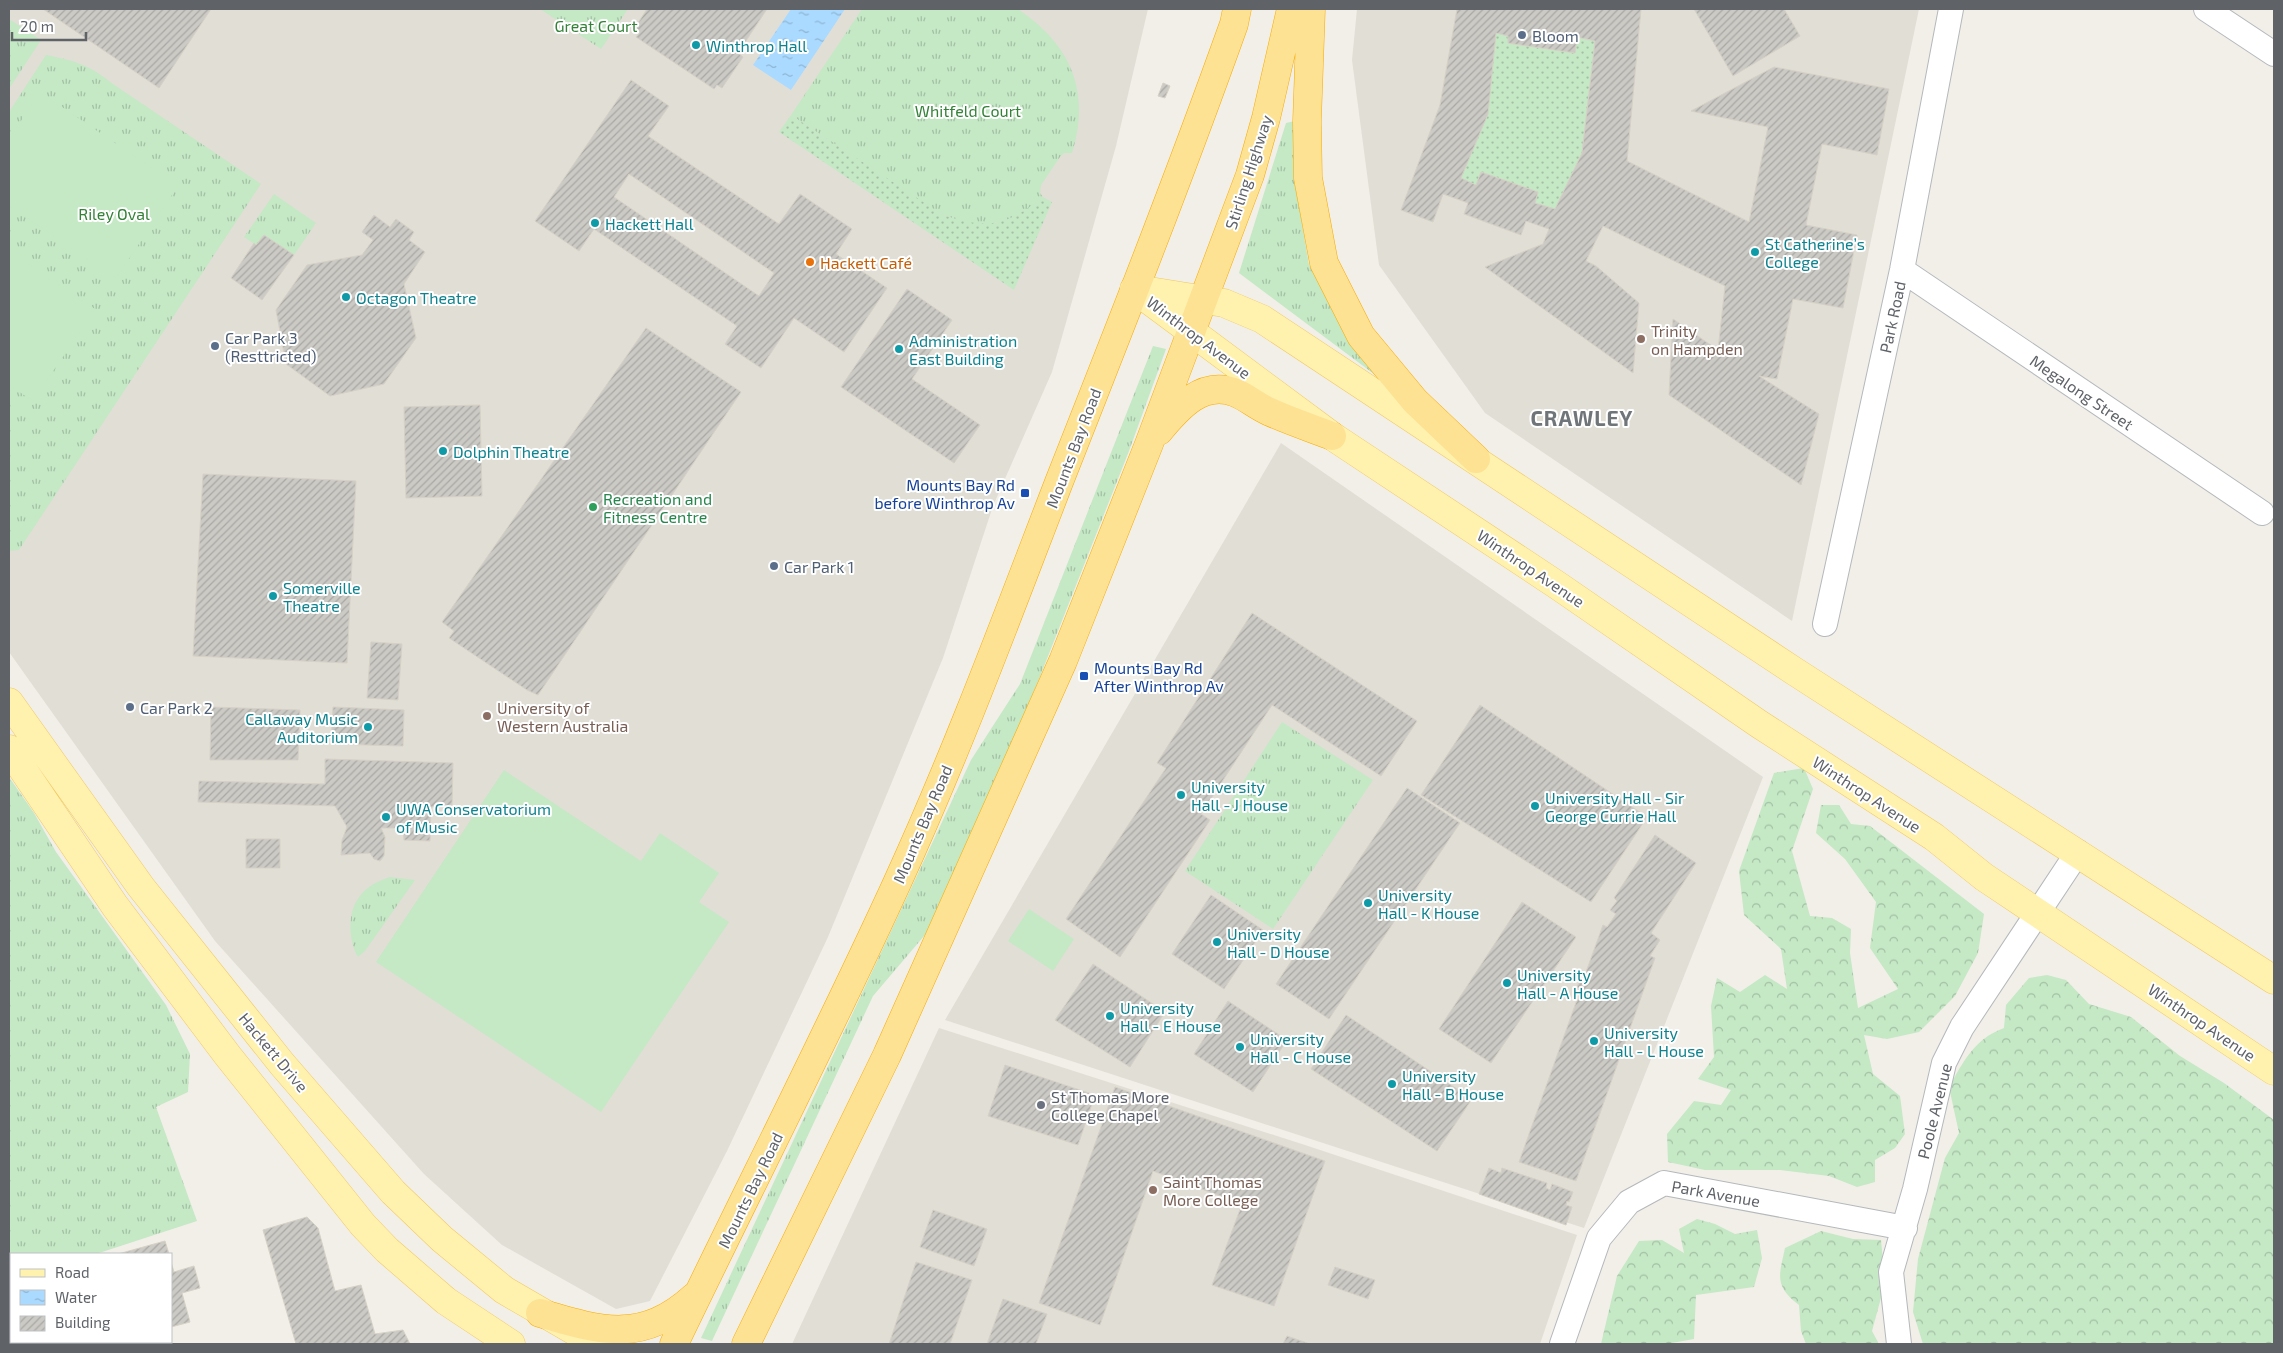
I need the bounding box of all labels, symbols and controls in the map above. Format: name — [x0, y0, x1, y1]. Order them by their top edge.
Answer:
scale bar — [12, 10, 86, 42]
park label: Great Court — [554, 16, 638, 35]
text: 20 m — [20, 17, 54, 35]
place label: Bloom — [1532, 26, 1579, 45]
marker: Bloom — [1516, 29, 1528, 41]
place label: Winthrop Hall — [706, 36, 807, 55]
marker: Winthrop Hall — [690, 39, 702, 51]
park label: Whitfeld Court — [915, 101, 1021, 120]
street label: Stirling Highway — [1221, 112, 1276, 232]
park label: Riley Oval — [78, 204, 150, 223]
place label: Hackett Hall — [605, 214, 694, 233]
marker: Hackett Hall — [589, 217, 601, 229]
place label: St Catherine’s College — [1765, 234, 1865, 271]
marker: St Catherine’s College — [1749, 246, 1761, 258]
place label: Hackett Café — [820, 253, 912, 272]
marker: Hackett Café — [804, 256, 816, 268]
street label: Park Road — [1875, 279, 1909, 355]
place label: Octagon Theatre — [356, 288, 477, 307]
marker: Octagon Theatre — [340, 291, 352, 303]
street label: Winthrop Avenue — [1143, 292, 1255, 382]
place label: Trinity on Hampden — [1651, 321, 1743, 358]
place label: Car Park 3 (Resttricted) — [225, 328, 317, 365]
place label: Administration East Building — [909, 331, 1017, 368]
marker: Trinity on Hampden — [1635, 333, 1647, 345]
marker: Car Park 3 (Resttricted) — [209, 340, 221, 352]
marker: Administration East Building — [893, 343, 905, 355]
street label: Megalong Street — [2027, 350, 2137, 434]
street label: Mounts Bay Road — [1041, 386, 1105, 510]
district label: CRAWLEY — [1531, 405, 1633, 430]
place label: Dolphin Theatre — [453, 442, 569, 461]
marker: Dolphin Theatre — [437, 445, 449, 457]
place label: Mounts Bay Rd before Winthrop Av — [874, 475, 1016, 512]
marker: Mounts Bay Rd before Winthrop Av — [1019, 487, 1031, 499]
place label: Recreation and Fitness Centre — [603, 489, 712, 526]
marker: Recreation and Fitness Centre — [587, 501, 599, 513]
street label: Winthrop Avenue — [1474, 525, 1588, 611]
place label: Car Park 1 — [784, 557, 854, 576]
marker: Car Park 1 — [768, 560, 780, 572]
place label: Somerville Theatre — [283, 578, 361, 615]
marker: Somerville Theatre — [267, 590, 279, 602]
place label: Mounts Bay Rd After Winthrop Av — [1094, 658, 1224, 695]
marker: Mounts Bay Rd After Winthrop Av — [1078, 670, 1090, 682]
place label: Car Park 2 — [140, 698, 213, 717]
place label: University of Western Australia — [497, 698, 628, 735]
marker: Car Park 2 — [124, 701, 136, 713]
place label: Callaway Music Auditorium — [245, 709, 358, 746]
marker: University of Western Australia — [481, 710, 493, 722]
marker: Callaway Music Auditorium — [362, 721, 374, 733]
street label: Winthrop Avenue — [1809, 752, 1925, 836]
street label: Mounts Bay Road — [889, 762, 955, 886]
place label: University Hall - J House — [1191, 777, 1288, 814]
place label: University Hall - Sir George Currie Hall — [1545, 788, 1685, 825]
marker: University Hall - J House — [1175, 789, 1187, 801]
place label: UWA Conservatorium of Music — [396, 799, 551, 836]
marker: University Hall - Sir George Currie Hall — [1529, 800, 1541, 812]
marker: UWA Conservatorium of Music — [380, 811, 392, 823]
place label: University Hall - K House — [1378, 885, 1479, 922]
marker: University Hall - K House — [1362, 897, 1374, 909]
place label: University Hall - D House — [1227, 924, 1330, 961]
marker: University Hall - D House — [1211, 936, 1223, 948]
place label: University Hall - A House — [1517, 965, 1618, 1002]
marker: University Hall - A House — [1501, 977, 1513, 989]
street label: Winthrop Avenue — [2145, 979, 2259, 1065]
place label: University Hall - E House — [1120, 998, 1221, 1035]
street label: Hackett Drive — [235, 1009, 313, 1095]
marker: University Hall - E House — [1104, 1010, 1116, 1022]
place label: University Hall - L House — [1604, 1023, 1704, 1060]
place label: University Hall - C House — [1250, 1029, 1351, 1066]
marker: University Hall - L House — [1588, 1035, 1600, 1047]
marker: University Hall - C House — [1234, 1041, 1246, 1053]
street label: Poole Avenue — [1913, 1061, 1955, 1161]
place label: University Hall - B House — [1402, 1066, 1504, 1103]
marker: University Hall - B House — [1386, 1078, 1398, 1090]
place label: St Thomas More College Chapel — [1051, 1087, 1169, 1124]
marker: St Thomas More College Chapel — [1035, 1099, 1047, 1111]
street label: Mounts Bay Road — [714, 1129, 786, 1251]
place label: Saint Thomas More College — [1163, 1172, 1262, 1209]
street label: Park Avenue — [1670, 1176, 1762, 1210]
marker: Saint Thomas More College — [1147, 1184, 1159, 1196]
legend — [10, 1253, 172, 1343]
text: Road — [55, 1263, 90, 1281]
text: Water — [55, 1288, 97, 1306]
text: Building — [55, 1313, 111, 1331]

